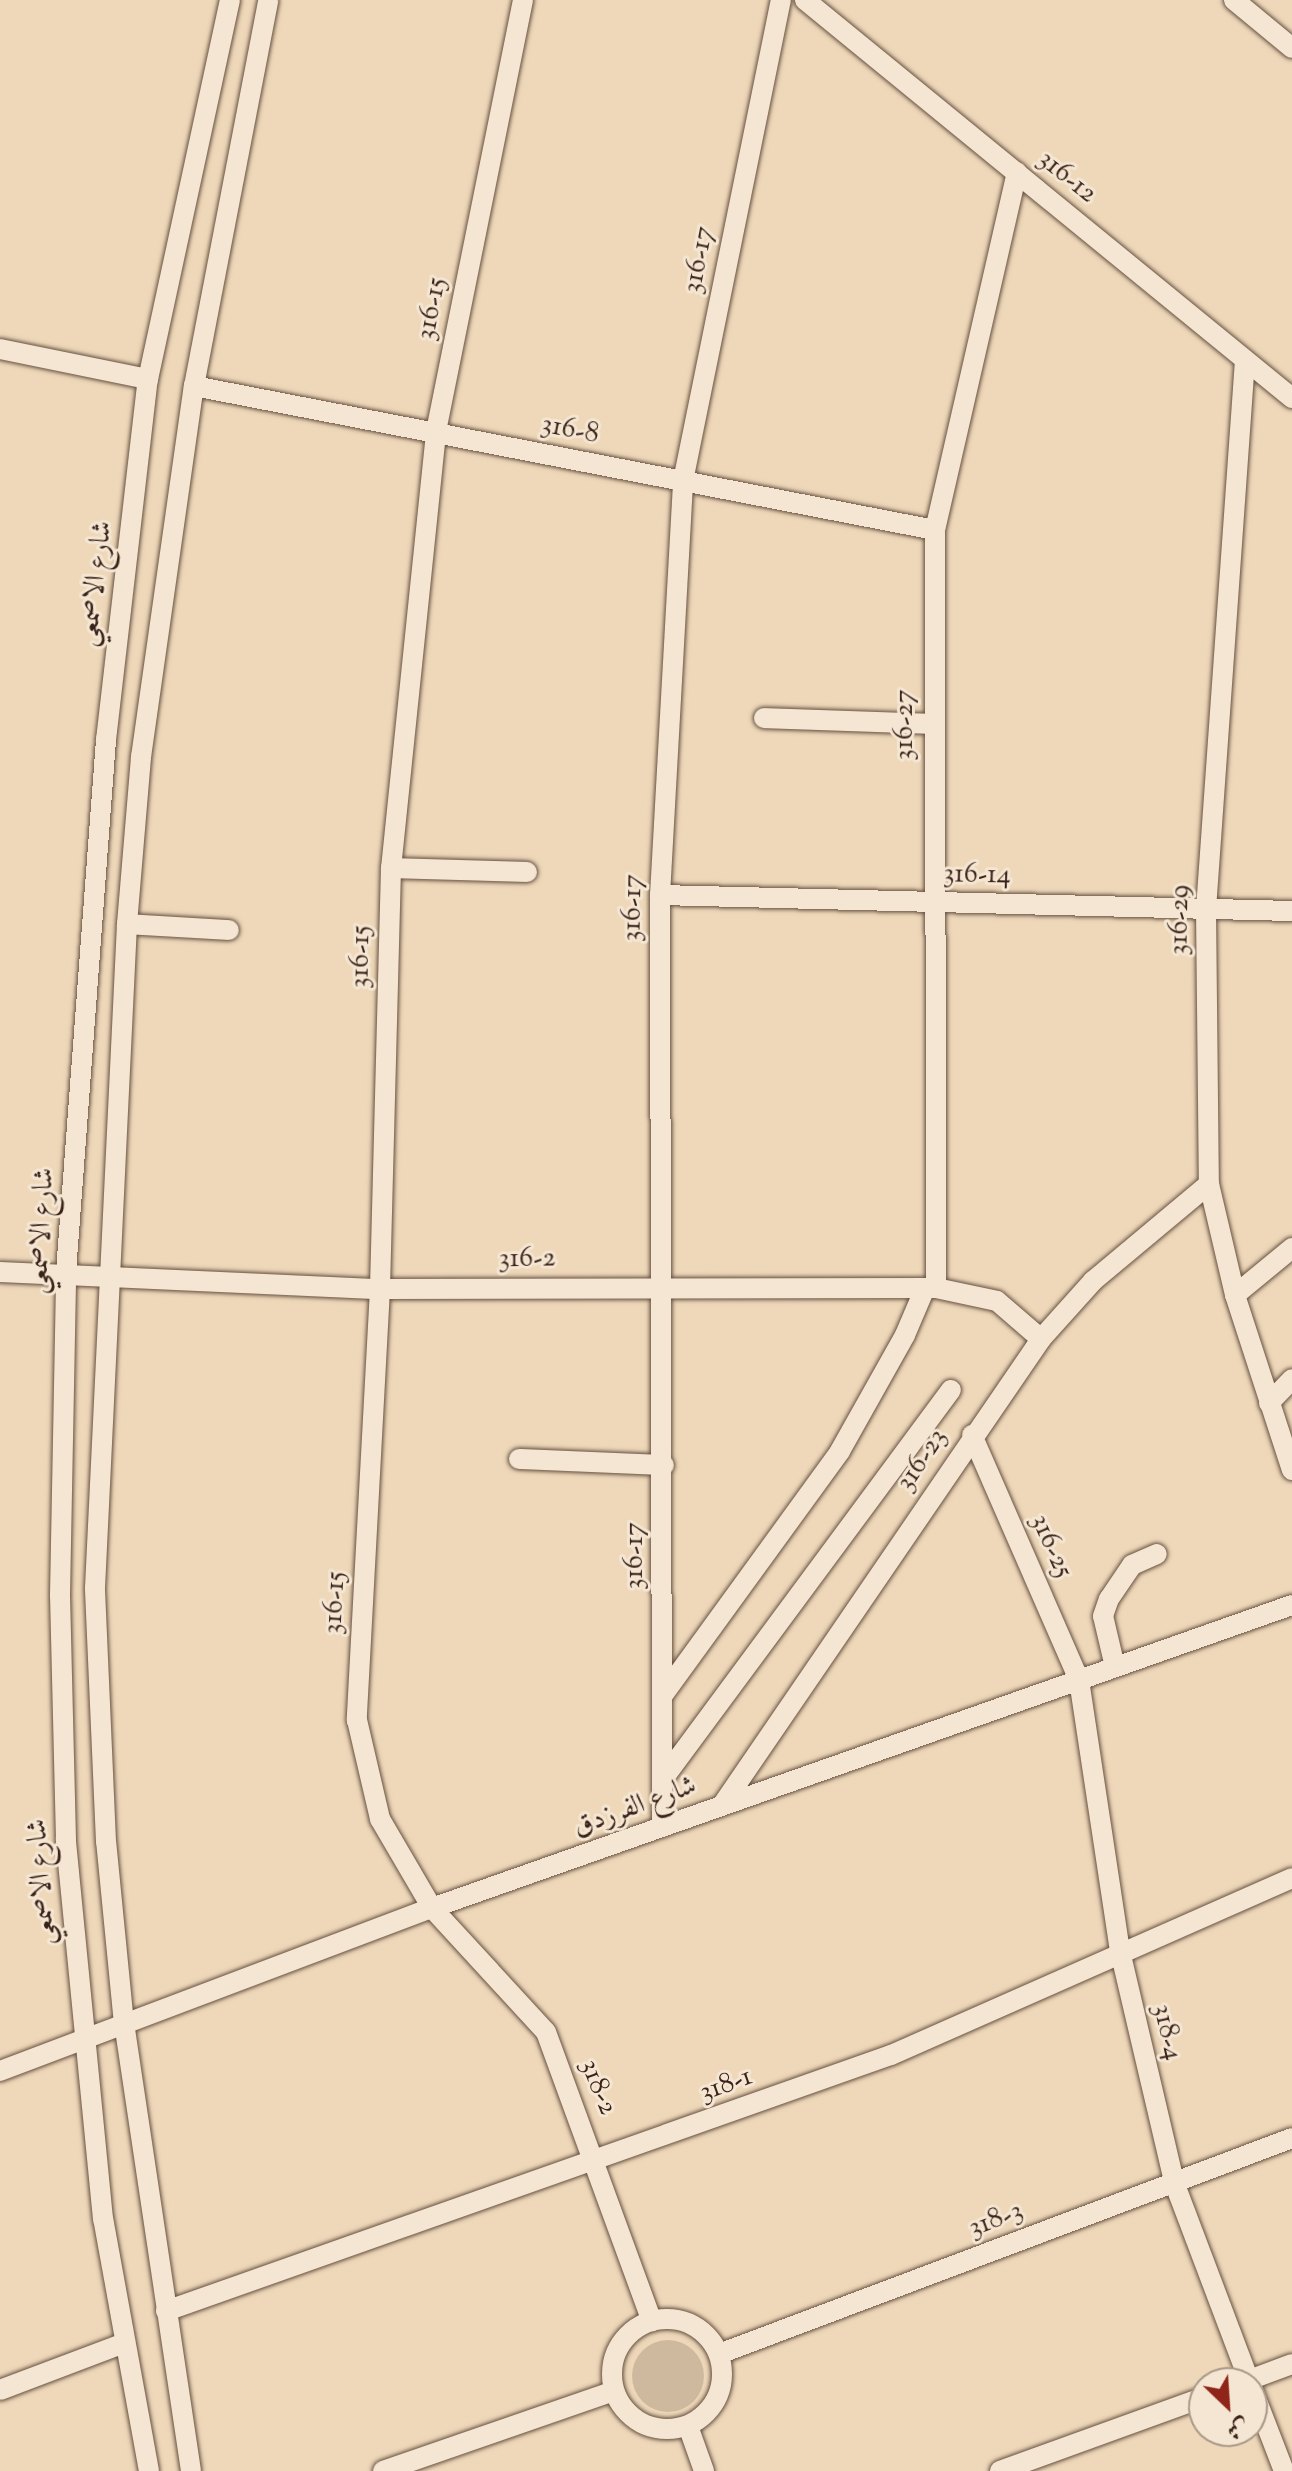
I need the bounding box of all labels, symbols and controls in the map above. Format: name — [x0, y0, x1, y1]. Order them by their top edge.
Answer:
street label: 316-12 — [1031, 143, 1103, 211]
street label: 316-17 — [676, 224, 722, 296]
street label: 316-15 — [409, 275, 455, 343]
street label: 316-8 — [538, 408, 602, 452]
street label: شارع الاصمعي — [72, 519, 120, 649]
street label: 316-27 — [888, 689, 922, 761]
street label: 316-14 — [943, 858, 1011, 892]
street label: 316-17 — [616, 874, 650, 942]
street label: 316-29 — [1163, 884, 1197, 956]
street label: 316-15 — [344, 925, 378, 989]
street label: شارع الاصمعي — [22, 1167, 62, 1295]
street label: 316-2 — [498, 1242, 556, 1276]
street label: 316-23 — [889, 1422, 955, 1498]
street label: 316-25 — [1022, 1509, 1080, 1583]
street label: 316-17 — [618, 1522, 652, 1590]
street label: 316-15 — [317, 1571, 353, 1635]
street label: شارع الفرزدق — [569, 1769, 701, 1845]
street label: شارع الاصمعي — [21, 1818, 63, 1946]
street label: 318-4 — [1144, 2000, 1190, 2064]
street label: 318-2 — [572, 2054, 624, 2120]
street label: 318-1 — [695, 2060, 757, 2110]
street label: 318-3 — [964, 2194, 1028, 2246]
north arrow — [1188, 2367, 1268, 2447]
text: ش — [1221, 2408, 1254, 2446]

